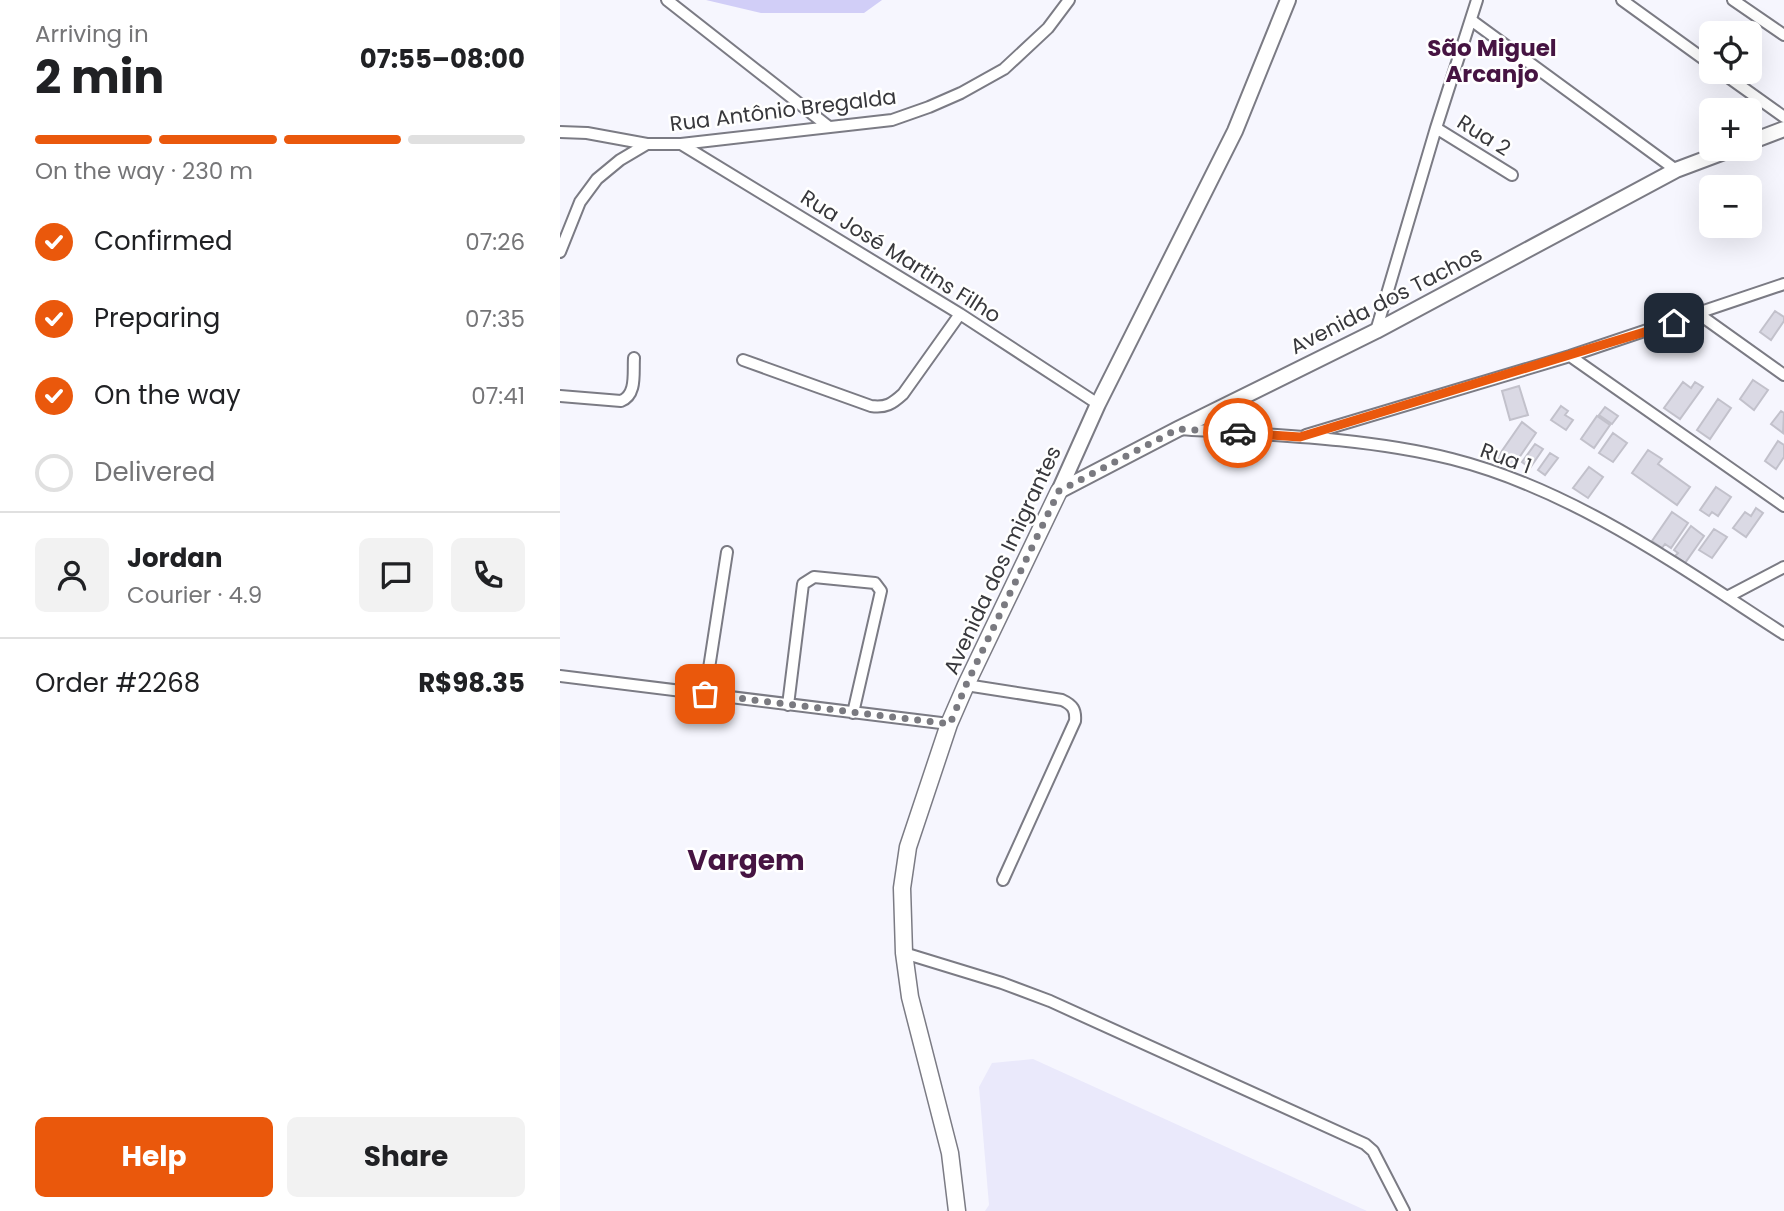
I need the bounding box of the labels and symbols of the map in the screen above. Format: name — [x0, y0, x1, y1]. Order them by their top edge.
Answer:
district label: São Miguel Arcanjo — [1427, 32, 1557, 90]
street label: Rua Antônio Bregalda — [668, 82, 898, 138]
street label: Rua 2 — [1452, 107, 1516, 163]
street label: Rua José Martins Filho — [795, 183, 1007, 329]
street label: Avenida dos Tachos — [1285, 239, 1487, 361]
pin — [1644, 293, 1704, 353]
courier — [1203, 398, 1273, 468]
street label: Rua 1 — [1476, 435, 1536, 481]
street label: Avenida dos Imigrantes — [936, 441, 1068, 679]
pin — [675, 664, 735, 724]
district label: Vargem — [687, 841, 805, 880]

